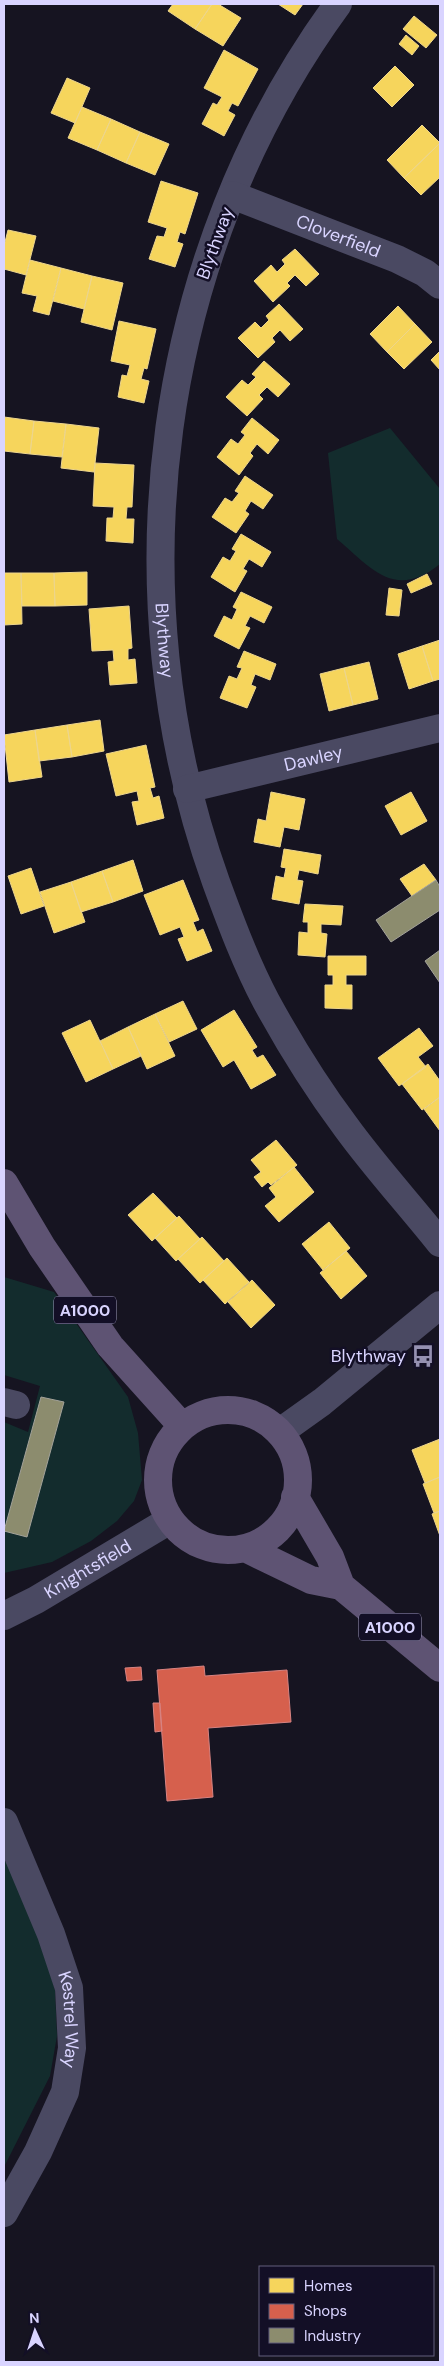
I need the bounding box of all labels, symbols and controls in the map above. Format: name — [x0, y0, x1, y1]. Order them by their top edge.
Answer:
street label: Blythway — [191, 204, 239, 282]
street label: Cloverfield — [293, 209, 384, 263]
street label: Blythway — [149, 602, 180, 679]
street label: Dawley — [282, 740, 345, 777]
road number: A1000 — [54, 1296, 116, 1324]
bus stop icon: Blythway — [410, 1343, 436, 1369]
place label: Blythway — [331, 1344, 406, 1368]
street label: Knightsfield — [40, 1534, 136, 1604]
road number: A1000 — [359, 1614, 421, 1640]
street label: Kestrel Way — [52, 1968, 84, 2070]
legend — [259, 2266, 434, 2356]
text: Homes — [304, 2276, 353, 2296]
text: Shops — [304, 2301, 347, 2321]
north arrow — [10, 2306, 60, 2356]
text: N — [29, 2309, 40, 2327]
text: Industry — [304, 2326, 362, 2346]

